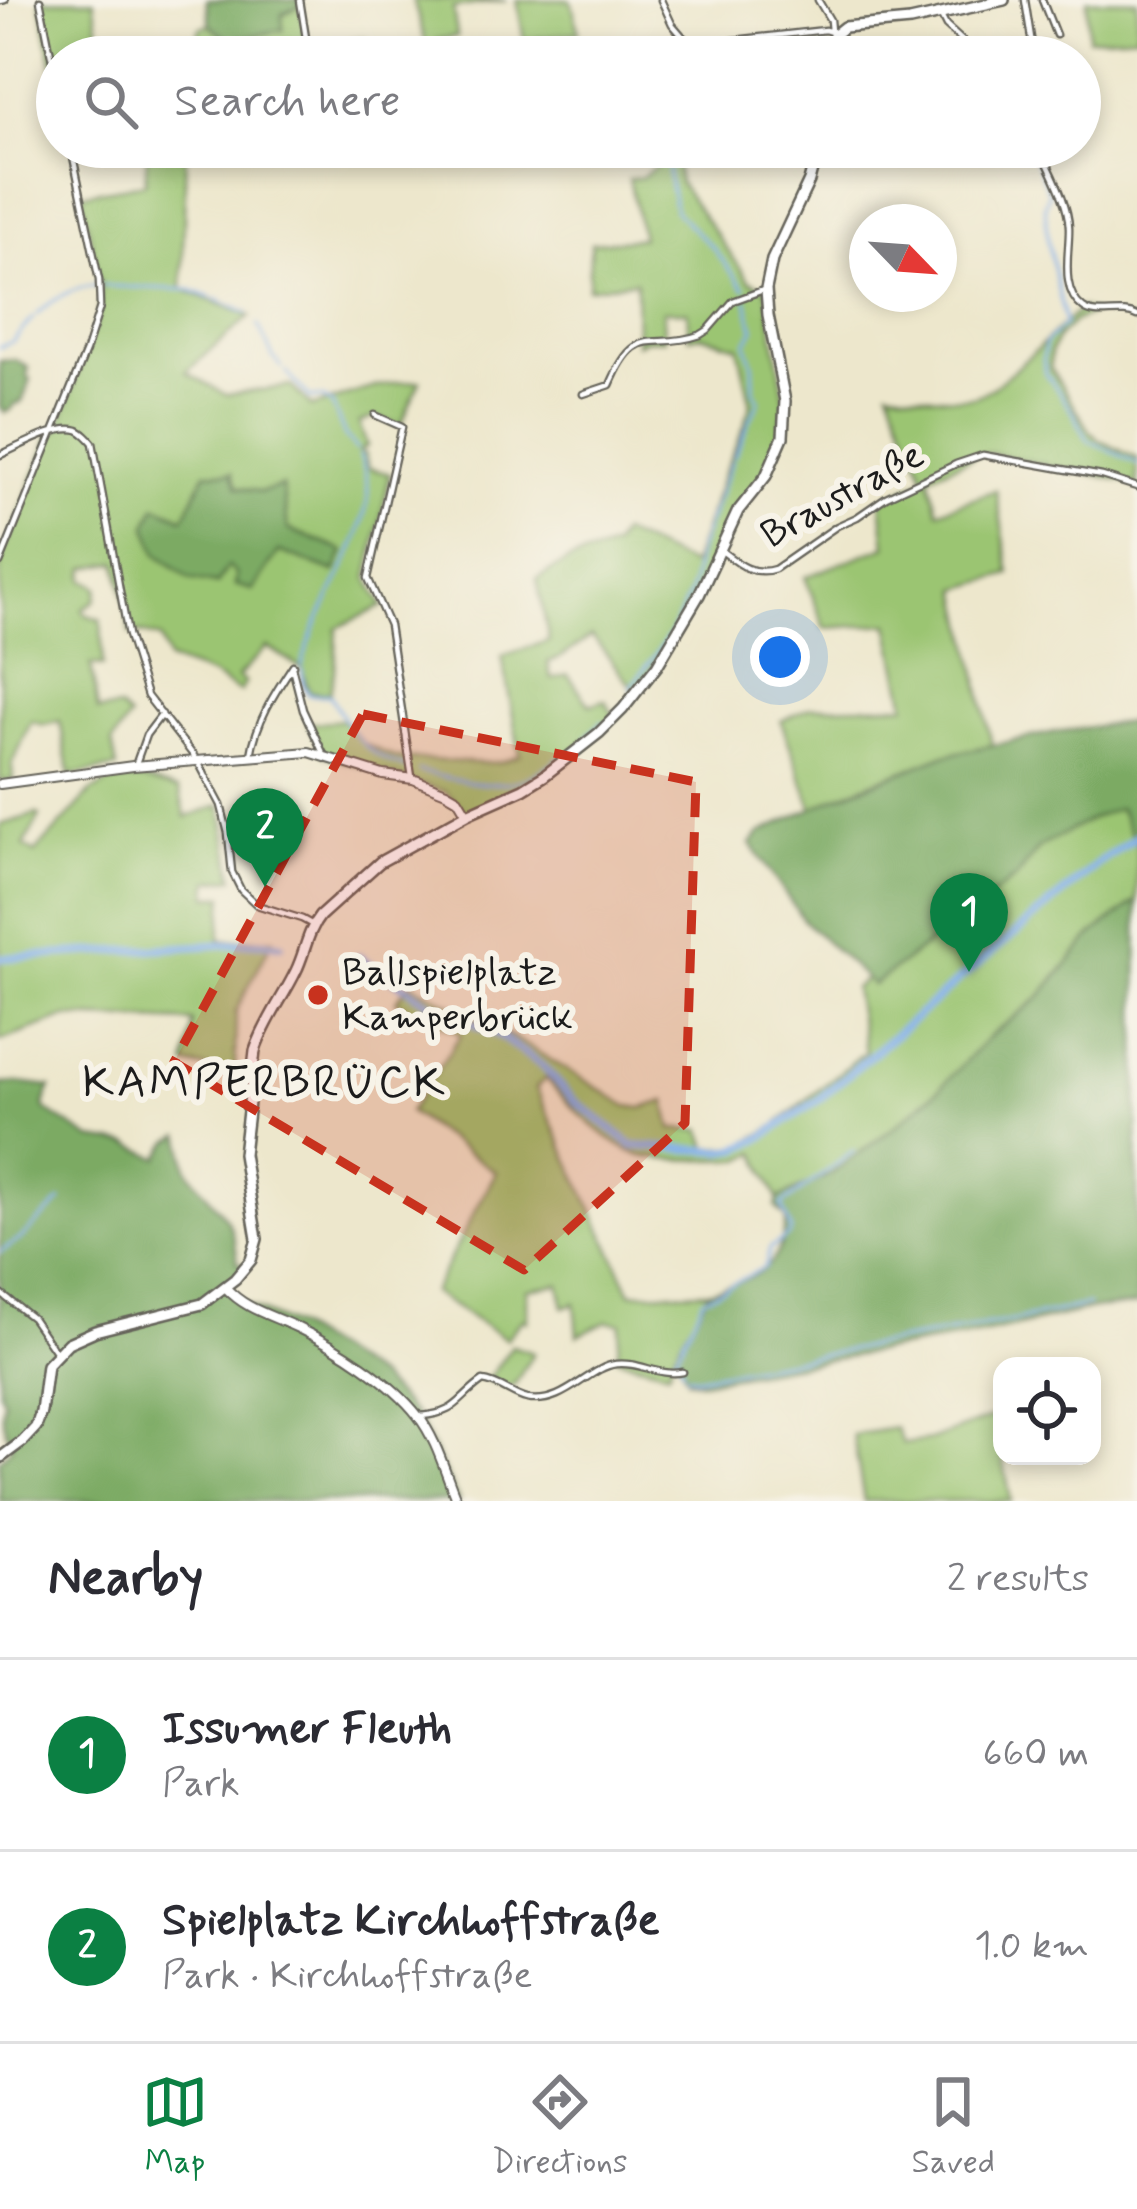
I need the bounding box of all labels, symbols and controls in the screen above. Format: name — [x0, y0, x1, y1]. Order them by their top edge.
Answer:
search box — [36, 36, 1101, 168]
icon: search — [78, 69, 144, 135]
text: Search here — [174, 73, 401, 132]
north arrow — [849, 204, 957, 312]
street label: Braustraße — [753, 430, 933, 562]
your location — [750, 627, 810, 687]
pin: 2 — [226, 788, 304, 887]
pin: 1 — [930, 873, 1008, 972]
place label: Ballspielplatz Kamperbrück — [342, 948, 573, 1044]
marker: Ballspielplatz Kamperbrück — [305, 982, 331, 1008]
district label: KAMPERBRÜCK — [82, 1054, 448, 1113]
map controls — [993, 1357, 1101, 1465]
button: locate — [993, 1357, 1101, 1465]
text: Nearby — [48, 1546, 203, 1612]
text: 2 results — [947, 1554, 1089, 1605]
text: Issumer Fleuth — [162, 1700, 452, 1759]
text: 1 — [78, 1729, 96, 1780]
text: 660 m — [982, 1729, 1089, 1780]
text: Park — [162, 1759, 240, 1810]
text: Spielplatz Kirchhoffstraße — [162, 1892, 660, 1951]
text: 2 — [77, 1921, 97, 1972]
text: 1.0 km — [974, 1921, 1089, 1972]
text: Park · Kirchhoffstraße — [162, 1951, 532, 2002]
tab: Map — [142, 2069, 208, 2185]
tab: Directions — [492, 2069, 628, 2185]
tab: Saved — [912, 2069, 995, 2185]

